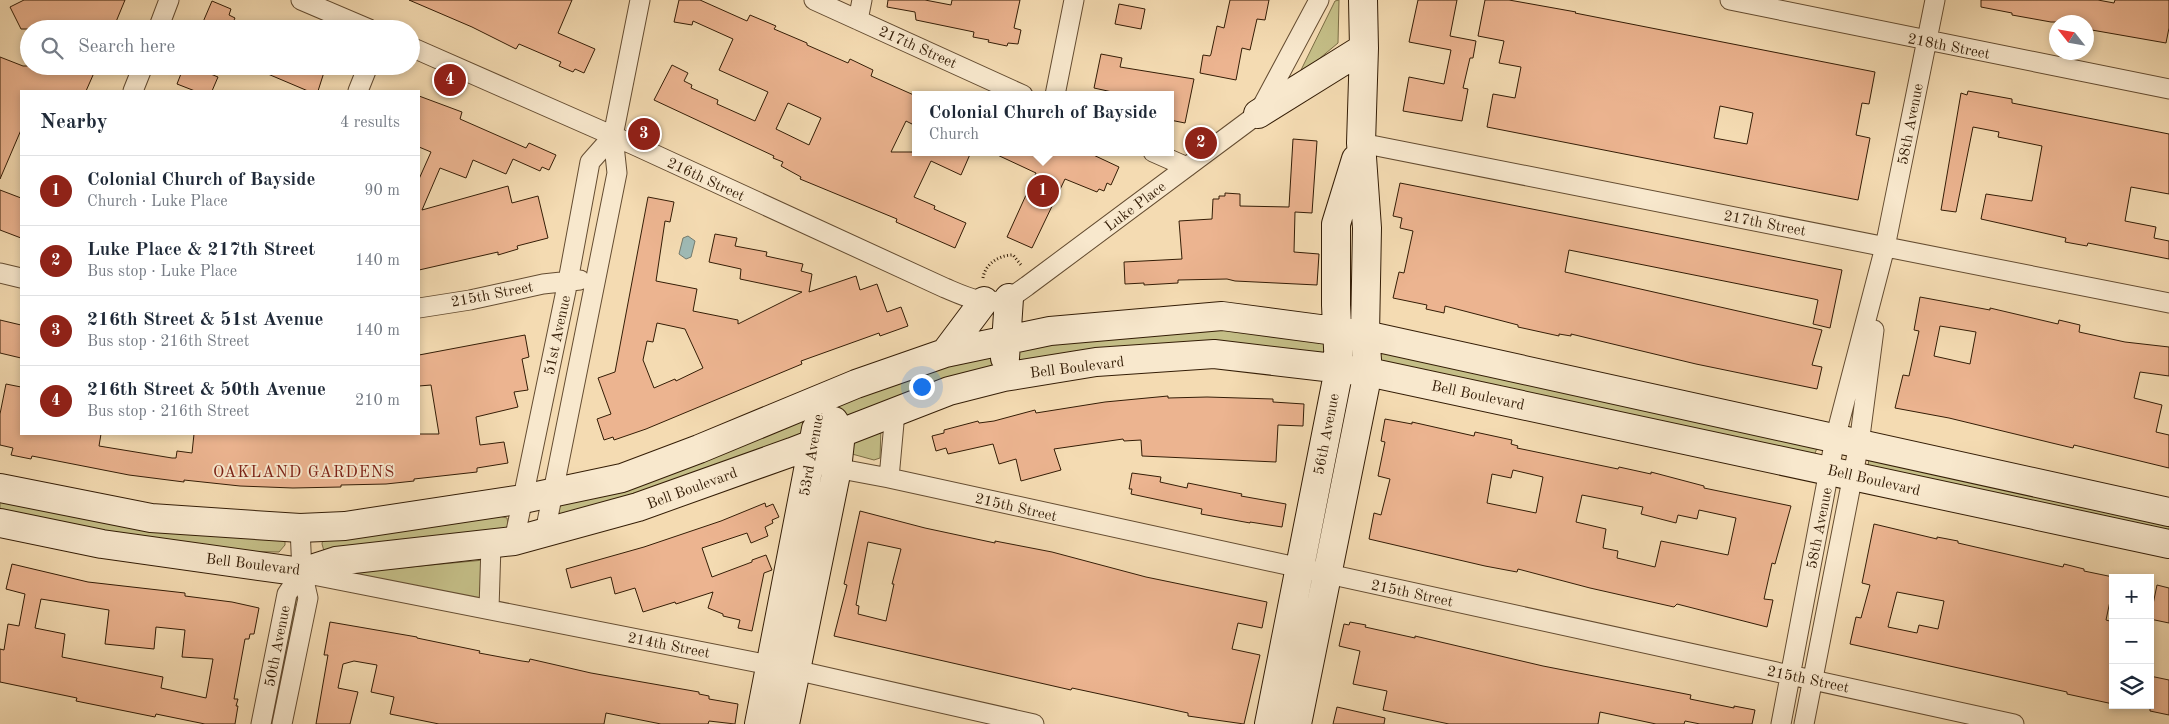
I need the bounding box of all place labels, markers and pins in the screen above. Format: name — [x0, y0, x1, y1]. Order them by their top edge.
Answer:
pin: 4 — [434, 61, 466, 99]
pin: 3 — [628, 115, 660, 153]
pin: 2 — [1185, 124, 1217, 162]
pin: 1 — [1027, 172, 1059, 210]

